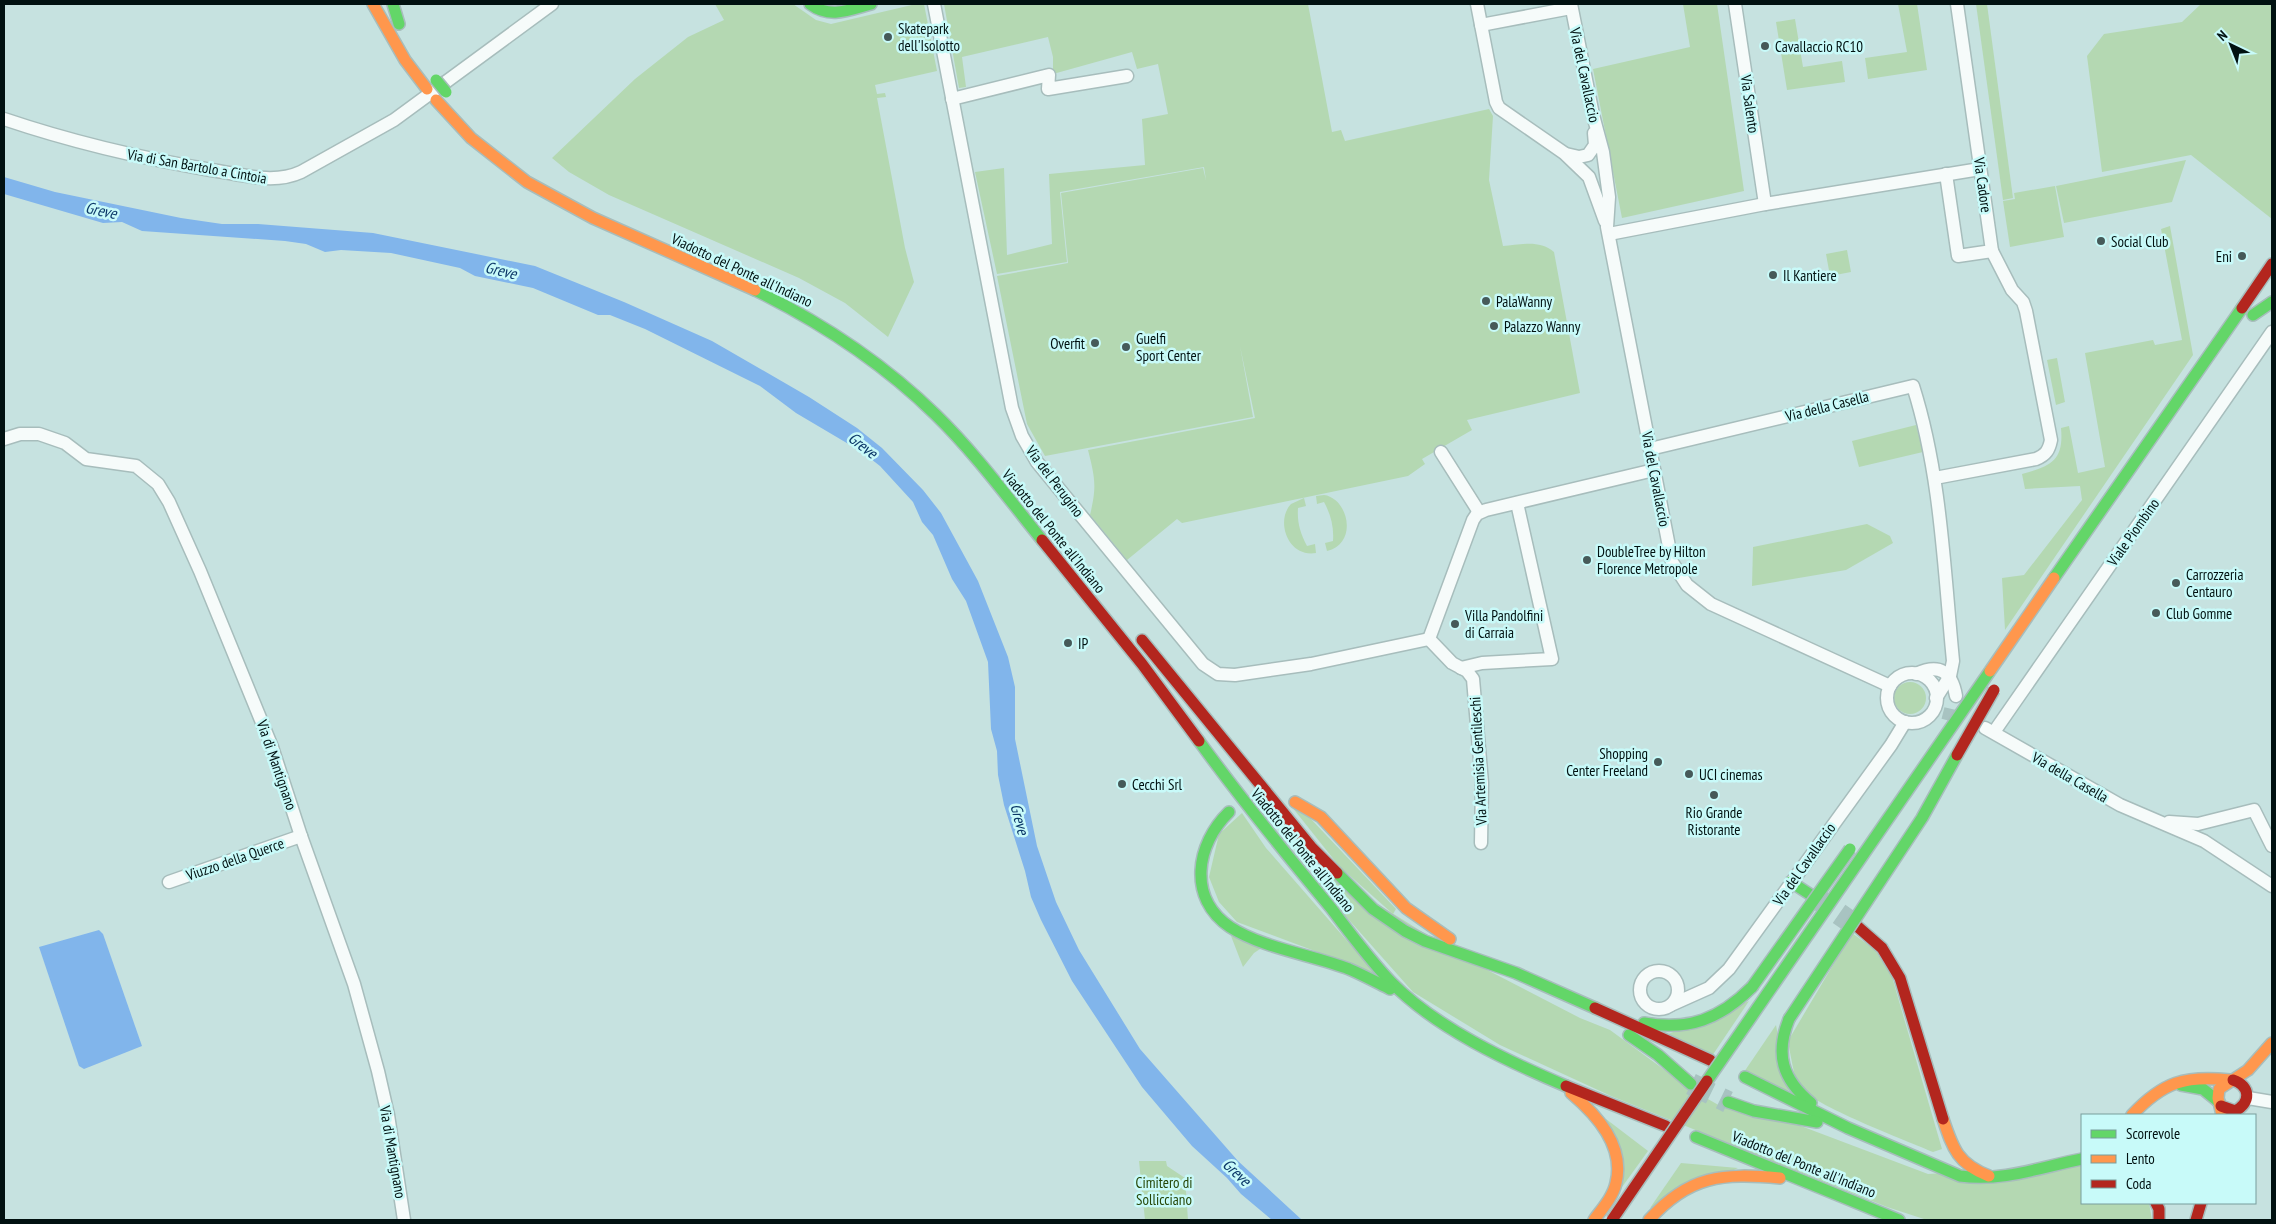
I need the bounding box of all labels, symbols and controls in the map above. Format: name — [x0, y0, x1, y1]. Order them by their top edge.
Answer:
place label: Skatepark dell'Isolotto — [898, 19, 960, 55]
north arrow — [2206, 20, 2256, 70]
street label: Via del Cavallaccio — [1565, 25, 1604, 124]
text: N — [2213, 26, 2231, 45]
marker: Skatepark dell'Isolotto — [882, 31, 894, 43]
place label: Cavallaccio RC10 — [1775, 37, 1863, 56]
marker: Cavallaccio RC10 — [1759, 40, 1771, 52]
street label: Via Salento — [1736, 73, 1763, 134]
street label: Via di San Bartolo a Cintoia — [125, 144, 268, 188]
street label: Via Cadore — [1970, 155, 1996, 214]
water label: Greve — [84, 197, 120, 223]
street label: Viadotto del Ponte all'Indiano — [667, 228, 816, 311]
place label: Social Club — [2111, 232, 2169, 251]
marker: Social Club — [2095, 235, 2107, 247]
place label: Eni — [2216, 247, 2232, 266]
marker: Eni — [2236, 250, 2248, 262]
water label: Greve — [483, 257, 520, 284]
place label: Il Kantiere — [1783, 266, 1837, 285]
marker: Il Kantiere — [1767, 269, 1779, 281]
place label: PalaWanny — [1496, 292, 1553, 311]
marker: PalaWanny — [1480, 295, 1492, 307]
place label: Palazzo Wanny — [1504, 317, 1581, 336]
marker: Palazzo Wanny — [1488, 320, 1500, 332]
place label: Guelfi Sport Center — [1136, 329, 1202, 365]
place label: Overfit — [1050, 334, 1085, 353]
marker: Overfit — [1089, 337, 1101, 349]
marker: Guelfi Sport Center — [1120, 341, 1132, 353]
street label: Via della Casella — [1782, 386, 1871, 426]
water label: Greve — [844, 427, 883, 463]
street label: Via del Cavallaccio — [1637, 429, 1675, 528]
street label: Via del Perugino — [1021, 441, 1088, 521]
street label: Viadotto del Ponte all'Indiano — [998, 465, 1110, 597]
street label: Viale Piombino — [2102, 495, 2163, 570]
place label: DoubleTree by Hilton Florence Metropole — [1597, 542, 1706, 578]
marker: DoubleTree by Hilton Florence Metropole — [1581, 554, 1593, 566]
place label: Carrozzeria Centauro — [2186, 565, 2243, 601]
marker: Carrozzeria Centauro — [2170, 577, 2182, 589]
place label: Club Gomme — [2166, 604, 2232, 623]
place label: Villa Pandolfini di Carraia — [1464, 606, 1543, 642]
marker: Club Gomme — [2150, 607, 2162, 619]
marker: Villa Pandolfini di Carraia — [1449, 618, 1461, 630]
place label: IP — [1078, 634, 1088, 653]
marker: IP — [1062, 637, 1074, 649]
street label: Via Artemisia Gentileschi — [1465, 696, 1491, 827]
street label: Via di Mantignano — [252, 717, 301, 813]
place label: Shopping Center Freeland — [1566, 744, 1648, 780]
street label: Via della Casella — [2028, 747, 2112, 807]
marker: Shopping Center Freeland — [1652, 756, 1664, 768]
place label: UCI cinemas — [1699, 765, 1763, 784]
marker: UCI cinemas — [1683, 768, 1695, 780]
place label: Cecchi Srl — [1132, 775, 1183, 794]
marker: Cecchi Srl — [1116, 778, 1128, 790]
street label: Viadotto del Ponte all'Indiano — [1247, 784, 1359, 916]
marker: Rio Grande Ristorante — [1708, 789, 1720, 801]
water label: Greve — [1006, 801, 1034, 838]
place label: Rio Grande Ristorante — [1686, 803, 1742, 839]
street label: Via del Cavallaccio — [1768, 819, 1839, 910]
street label: Viuzzo della Querce — [183, 833, 286, 885]
street label: Via di Mantignano — [375, 1103, 411, 1200]
legend — [2081, 1114, 2256, 1204]
text: Scorrevole — [2126, 1124, 2180, 1143]
street label: Viadotto del Ponte all'Indiano — [1728, 1126, 1879, 1202]
text: Lento — [2126, 1149, 2155, 1168]
water label: Greve — [1219, 1154, 1256, 1191]
park label: Cimitero di Sollicciano — [1136, 1173, 1192, 1209]
text: Coda — [2126, 1174, 2151, 1193]

